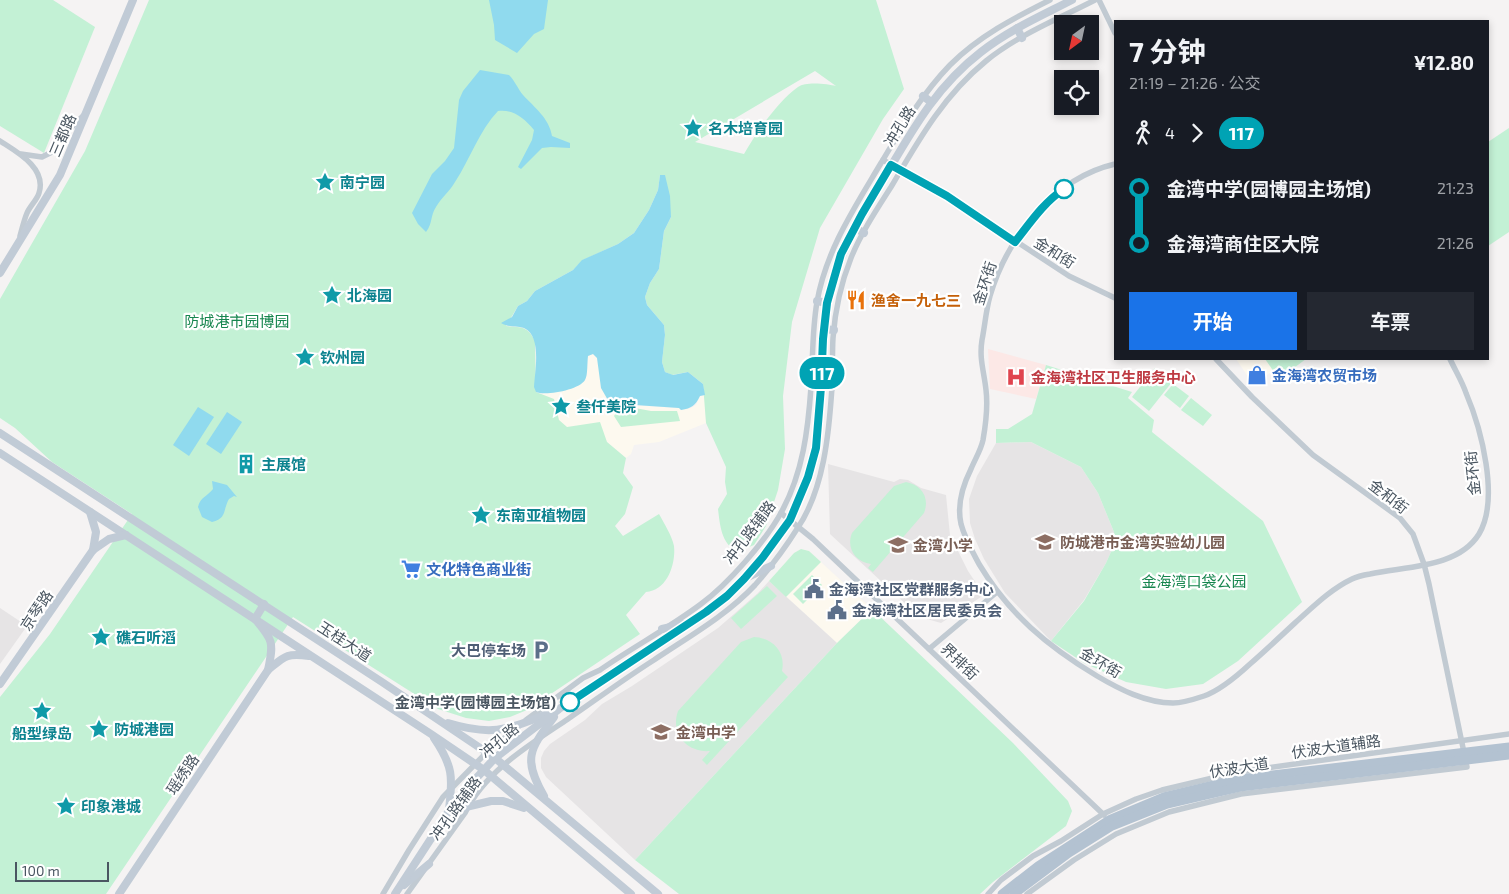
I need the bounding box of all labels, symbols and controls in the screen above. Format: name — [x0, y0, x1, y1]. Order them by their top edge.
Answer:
north arrow — [1054, 15, 1099, 60]
map controls — [1054, 15, 1099, 115]
text: 7 分钟 — [1129, 34, 1206, 68]
text: ¥12.80 — [1414, 51, 1474, 74]
button: locate — [1054, 70, 1099, 115]
text: 21:19 – 21:26 · 公交 — [1129, 73, 1260, 92]
street label: 冲孔路 — [879, 102, 919, 150]
street label: 三都路 — [45, 111, 79, 159]
place icon: 名木培育园 — [682, 117, 704, 139]
place label: 名木培育园 — [708, 119, 783, 137]
icon: walk — [1129, 119, 1157, 147]
icon: forward — [1183, 119, 1211, 147]
text: 117 — [1229, 122, 1254, 144]
text: 4 — [1165, 123, 1175, 142]
place icon: 南宁园 — [314, 171, 336, 193]
place label: 南宁园 — [340, 173, 385, 191]
text: 金湾中学(园博园主场馆) — [1167, 177, 1371, 200]
text: 21:23 — [1437, 178, 1474, 197]
unlabelled marker — [1054, 179, 1074, 199]
street label: 金和街 — [1031, 232, 1079, 272]
text: 金海湾商住区大院 — [1167, 232, 1319, 255]
text: 21:26 — [1437, 233, 1474, 252]
street label: 金环街 — [968, 259, 1000, 307]
place icon: 北海园 — [321, 284, 343, 306]
place label: 北海园 — [347, 286, 392, 304]
restaurant icon: 渔舍一九七三 — [845, 289, 867, 311]
place label: 渔舍一九七三 — [871, 291, 961, 309]
button: 开始 — [1129, 292, 1297, 350]
button: 车票 — [1307, 292, 1474, 350]
park label: 防城港市园博园 — [184, 312, 290, 330]
place icon: 钦州园 — [294, 346, 316, 368]
place label: 钦州园 — [320, 348, 365, 366]
line badge: 117 — [793, 357, 851, 389]
text: 117 — [809, 362, 835, 384]
shop icon: 金海湾农贸市场 — [1246, 364, 1268, 386]
hospital icon: 金海湾社区卫生服务中心 — [1005, 366, 1027, 388]
place label: 金海湾农贸市场 — [1272, 366, 1377, 384]
place label: 金海湾社区卫生服务中心 — [1031, 368, 1196, 386]
place icon: 叁仟美院 — [550, 395, 572, 417]
place label: 叁仟美院 — [576, 397, 636, 415]
street label: 金环街 — [1461, 450, 1483, 496]
building icon: 主展馆 — [235, 453, 257, 475]
place label: 主展馆 — [261, 455, 306, 473]
street label: 金和街 — [1366, 475, 1412, 517]
street label: 冲孔路辅路 — [719, 497, 779, 567]
place icon: 东南亚植物园 — [470, 504, 492, 526]
place label: 东南亚植物园 — [496, 506, 586, 524]
school or university icon: 防城港市金湾实验幼儿园 — [1034, 531, 1056, 553]
place label: 防城港市金湾实验幼儿园 — [1060, 533, 1225, 551]
school or university icon: 金湾小学 — [887, 534, 909, 556]
place label: 金湾小学 — [913, 536, 973, 554]
supermarket icon: 文化特色商业街 — [400, 558, 422, 580]
place label: 文化特色商业街 — [426, 560, 531, 578]
park label: 金海湾口袋公园 — [1141, 572, 1247, 590]
public building icon: 金海湾社区党群服务中心 — [803, 578, 825, 600]
place label: 金海湾社区党群服务中心 — [829, 580, 994, 598]
street label: 京琴路 — [16, 586, 56, 634]
public building icon: 金海湾社区居民委员会 — [826, 599, 848, 621]
place label: 金海湾社区居民委员会 — [852, 601, 1002, 619]
street label: 玉桂大道 — [315, 617, 375, 665]
place icon: 礁石听滔 — [90, 626, 112, 648]
place label: 礁石听滔 — [116, 628, 176, 646]
parking icon: 大巴停车场 — [530, 639, 552, 661]
street label: 界排街 — [938, 639, 982, 683]
place label: 大巴停车场 — [451, 641, 526, 659]
street label: 金环街 — [1077, 643, 1125, 681]
marker: 金湾中学(园博园主场馆) — [560, 692, 580, 712]
place label: 金湾中学(园博园主场馆) — [395, 693, 556, 711]
place icon: 船型绿岛 — [31, 700, 53, 722]
place icon: 防城港园 — [88, 718, 110, 740]
street label: 冲孔路 — [476, 719, 522, 761]
place label: 防城港园 — [114, 720, 174, 738]
school or university icon: 金湾中学 — [650, 721, 672, 743]
place label: 金湾中学 — [676, 723, 736, 741]
place label: 船型绿岛 — [12, 724, 72, 742]
street label: 伏波大道辅路 — [1290, 731, 1382, 761]
street label: 瑶绣路 — [162, 750, 202, 798]
street label: 伏波大道 — [1208, 753, 1270, 781]
street label: 冲孔路辅路 — [426, 772, 484, 844]
place icon: 印象港城 — [55, 795, 77, 817]
place label: 印象港城 — [81, 797, 141, 815]
scale bar — [15, 859, 109, 882]
text: 100 m — [22, 862, 60, 879]

